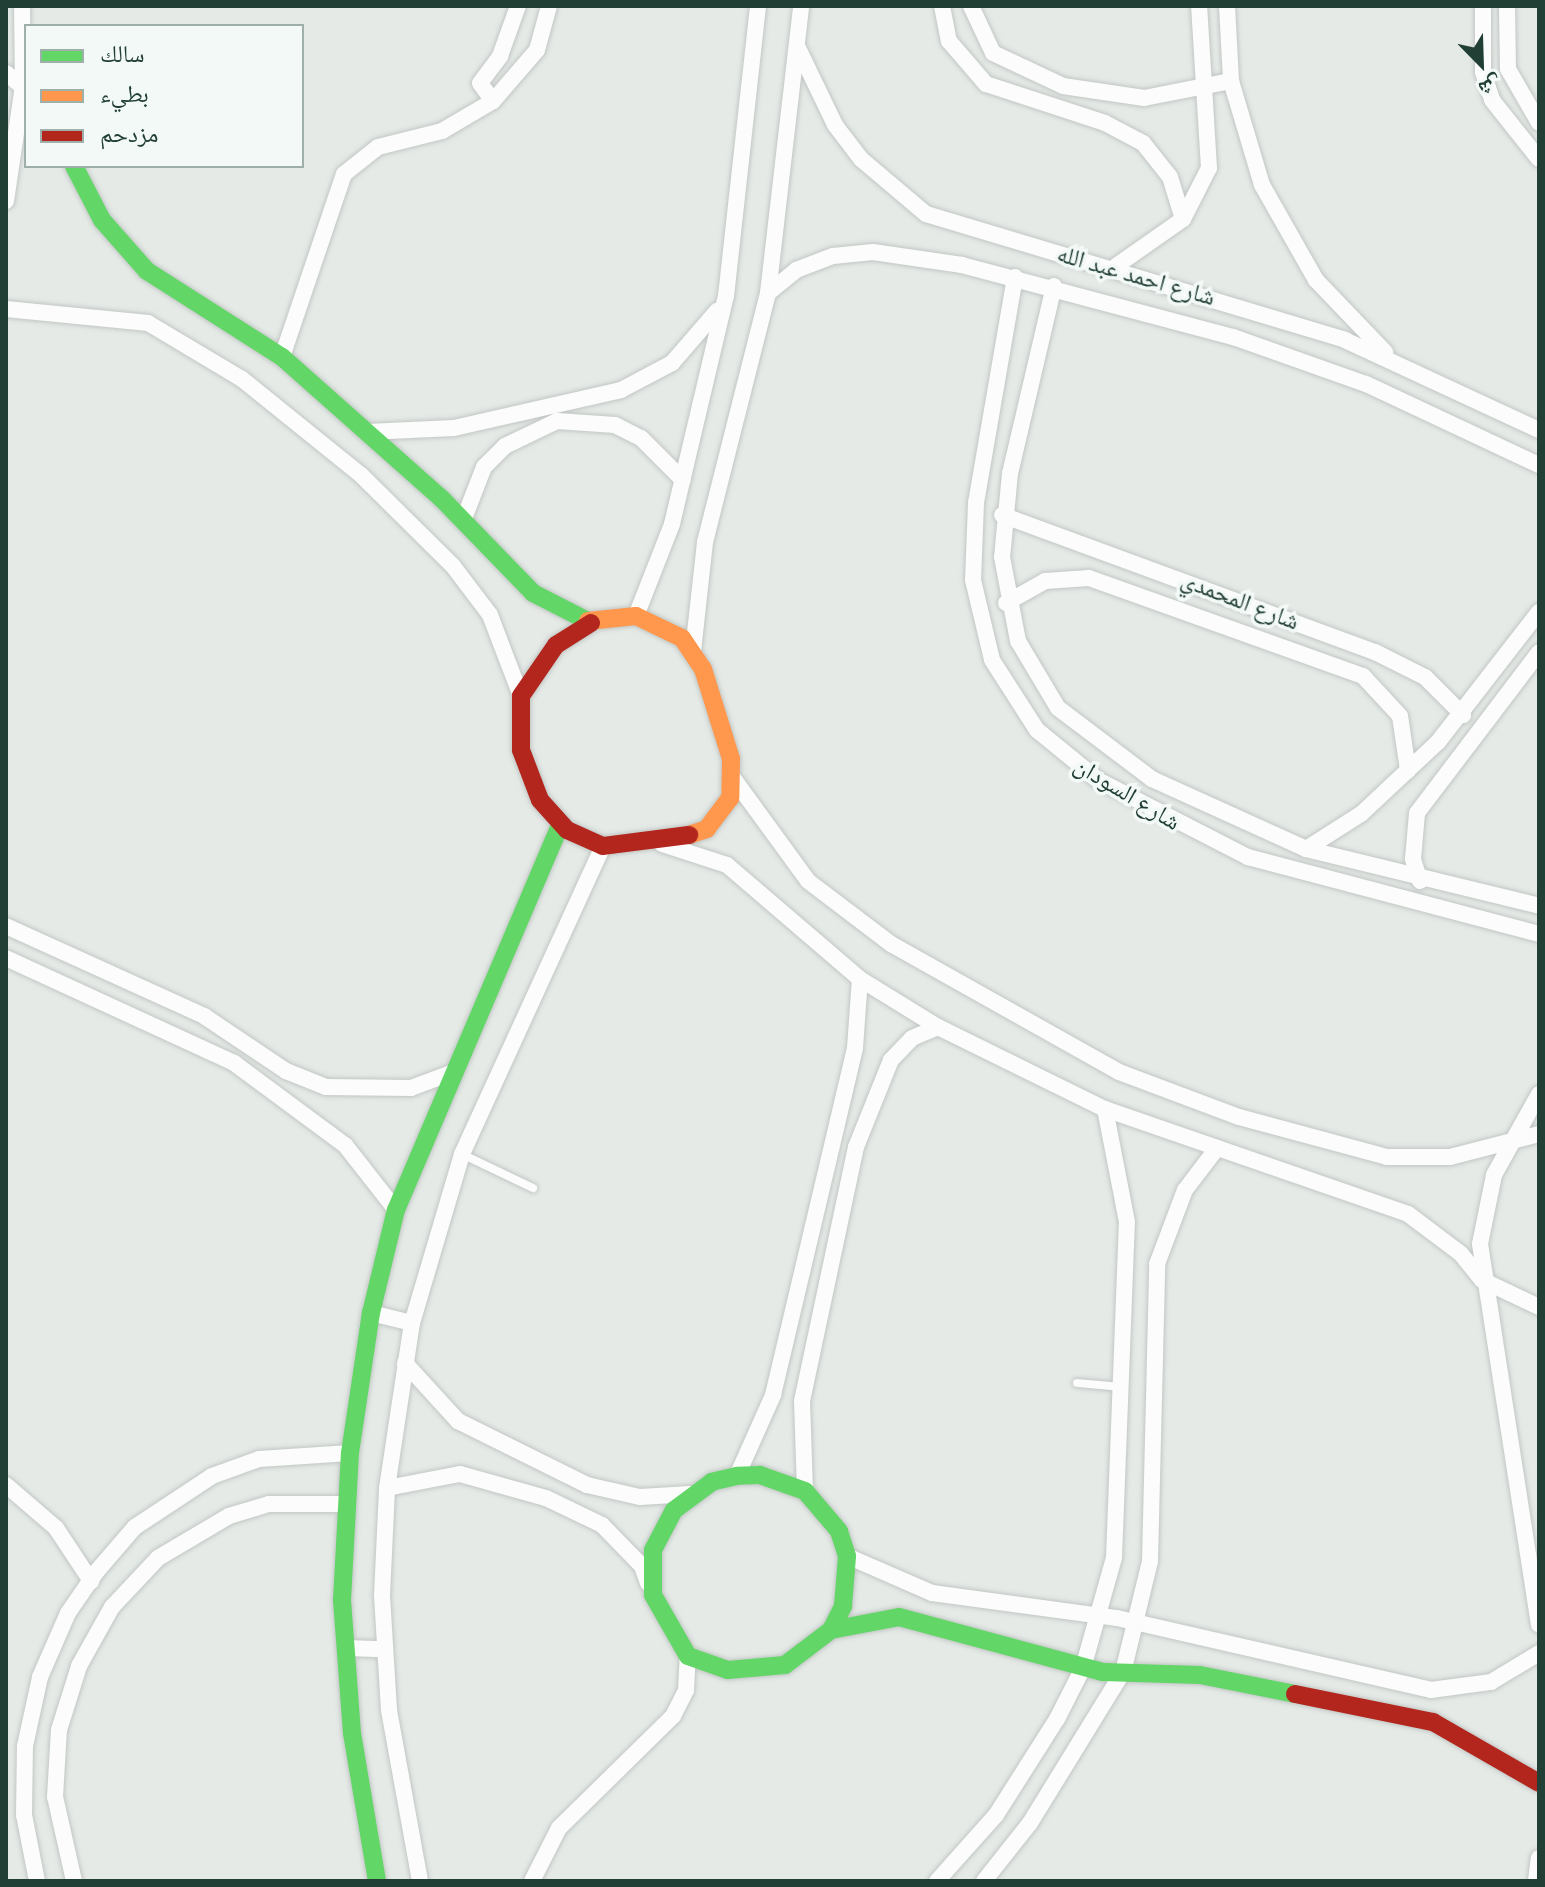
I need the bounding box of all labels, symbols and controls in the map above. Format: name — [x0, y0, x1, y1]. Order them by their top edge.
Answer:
legend — [24, 24, 304, 168]
north arrow — [1441, 24, 1521, 104]
text: سالك — [100, 40, 145, 68]
text: ش — [1475, 70, 1506, 103]
text: بطيء — [100, 80, 149, 108]
text: مزدحم — [100, 120, 159, 148]
street label: شارع احمد عبد الله — [1054, 240, 1218, 312]
street label: شارع المحمدي — [1177, 565, 1303, 637]
street label: شارع السودان — [1069, 751, 1185, 837]

